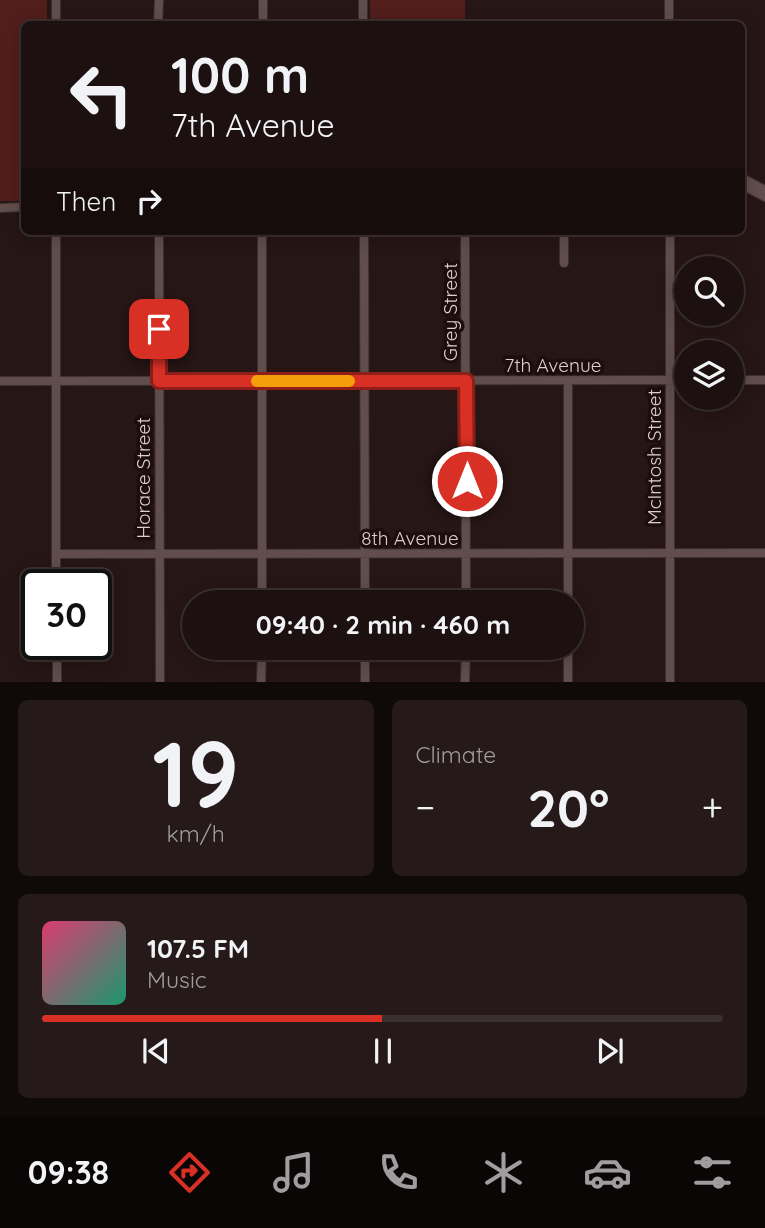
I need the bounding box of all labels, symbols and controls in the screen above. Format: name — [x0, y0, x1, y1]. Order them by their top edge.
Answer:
text: 100 m — [171, 44, 309, 105]
icon: left — [56, 49, 147, 140]
text: 7th Avenue — [171, 105, 335, 145]
icon: right — [130, 182, 168, 220]
text: Then — [56, 185, 116, 218]
map controls — [674, 256, 744, 410]
button: search — [674, 256, 744, 326]
street label: Grey Street — [438, 263, 462, 361]
pin — [129, 299, 189, 359]
icon: arrive — [140, 310, 178, 348]
button: layers — [674, 340, 744, 410]
street label: 7th Avenue — [504, 353, 602, 377]
street label: McIntosh Street — [642, 389, 666, 525]
street label: Horace Street — [131, 417, 155, 539]
position arrow — [430, 444, 504, 518]
street label: 8th Avenue — [361, 526, 459, 550]
speed limit sign: 30 — [21, 569, 112, 660]
text: 09:40 · 2 min · 460 m — [256, 608, 510, 641]
text: 19 — [152, 716, 239, 830]
text: Climate — [416, 740, 496, 769]
text: 20° — [527, 775, 609, 840]
text: − — [416, 783, 435, 831]
text: + — [702, 783, 723, 831]
text: km/h — [167, 819, 225, 848]
text: 107.5 FM — [147, 932, 249, 965]
text: Music — [147, 965, 207, 994]
icon: previous — [137, 1032, 175, 1070]
icon: pause — [364, 1032, 402, 1070]
icon: next — [591, 1032, 629, 1070]
icon: directions — [165, 1148, 214, 1197]
icon: music — [269, 1148, 318, 1197]
icon: phone — [374, 1148, 423, 1197]
icon: climate — [479, 1148, 528, 1197]
icon: car — [583, 1148, 632, 1197]
icon: filters — [688, 1148, 737, 1197]
text: 09:38 — [28, 1152, 109, 1192]

